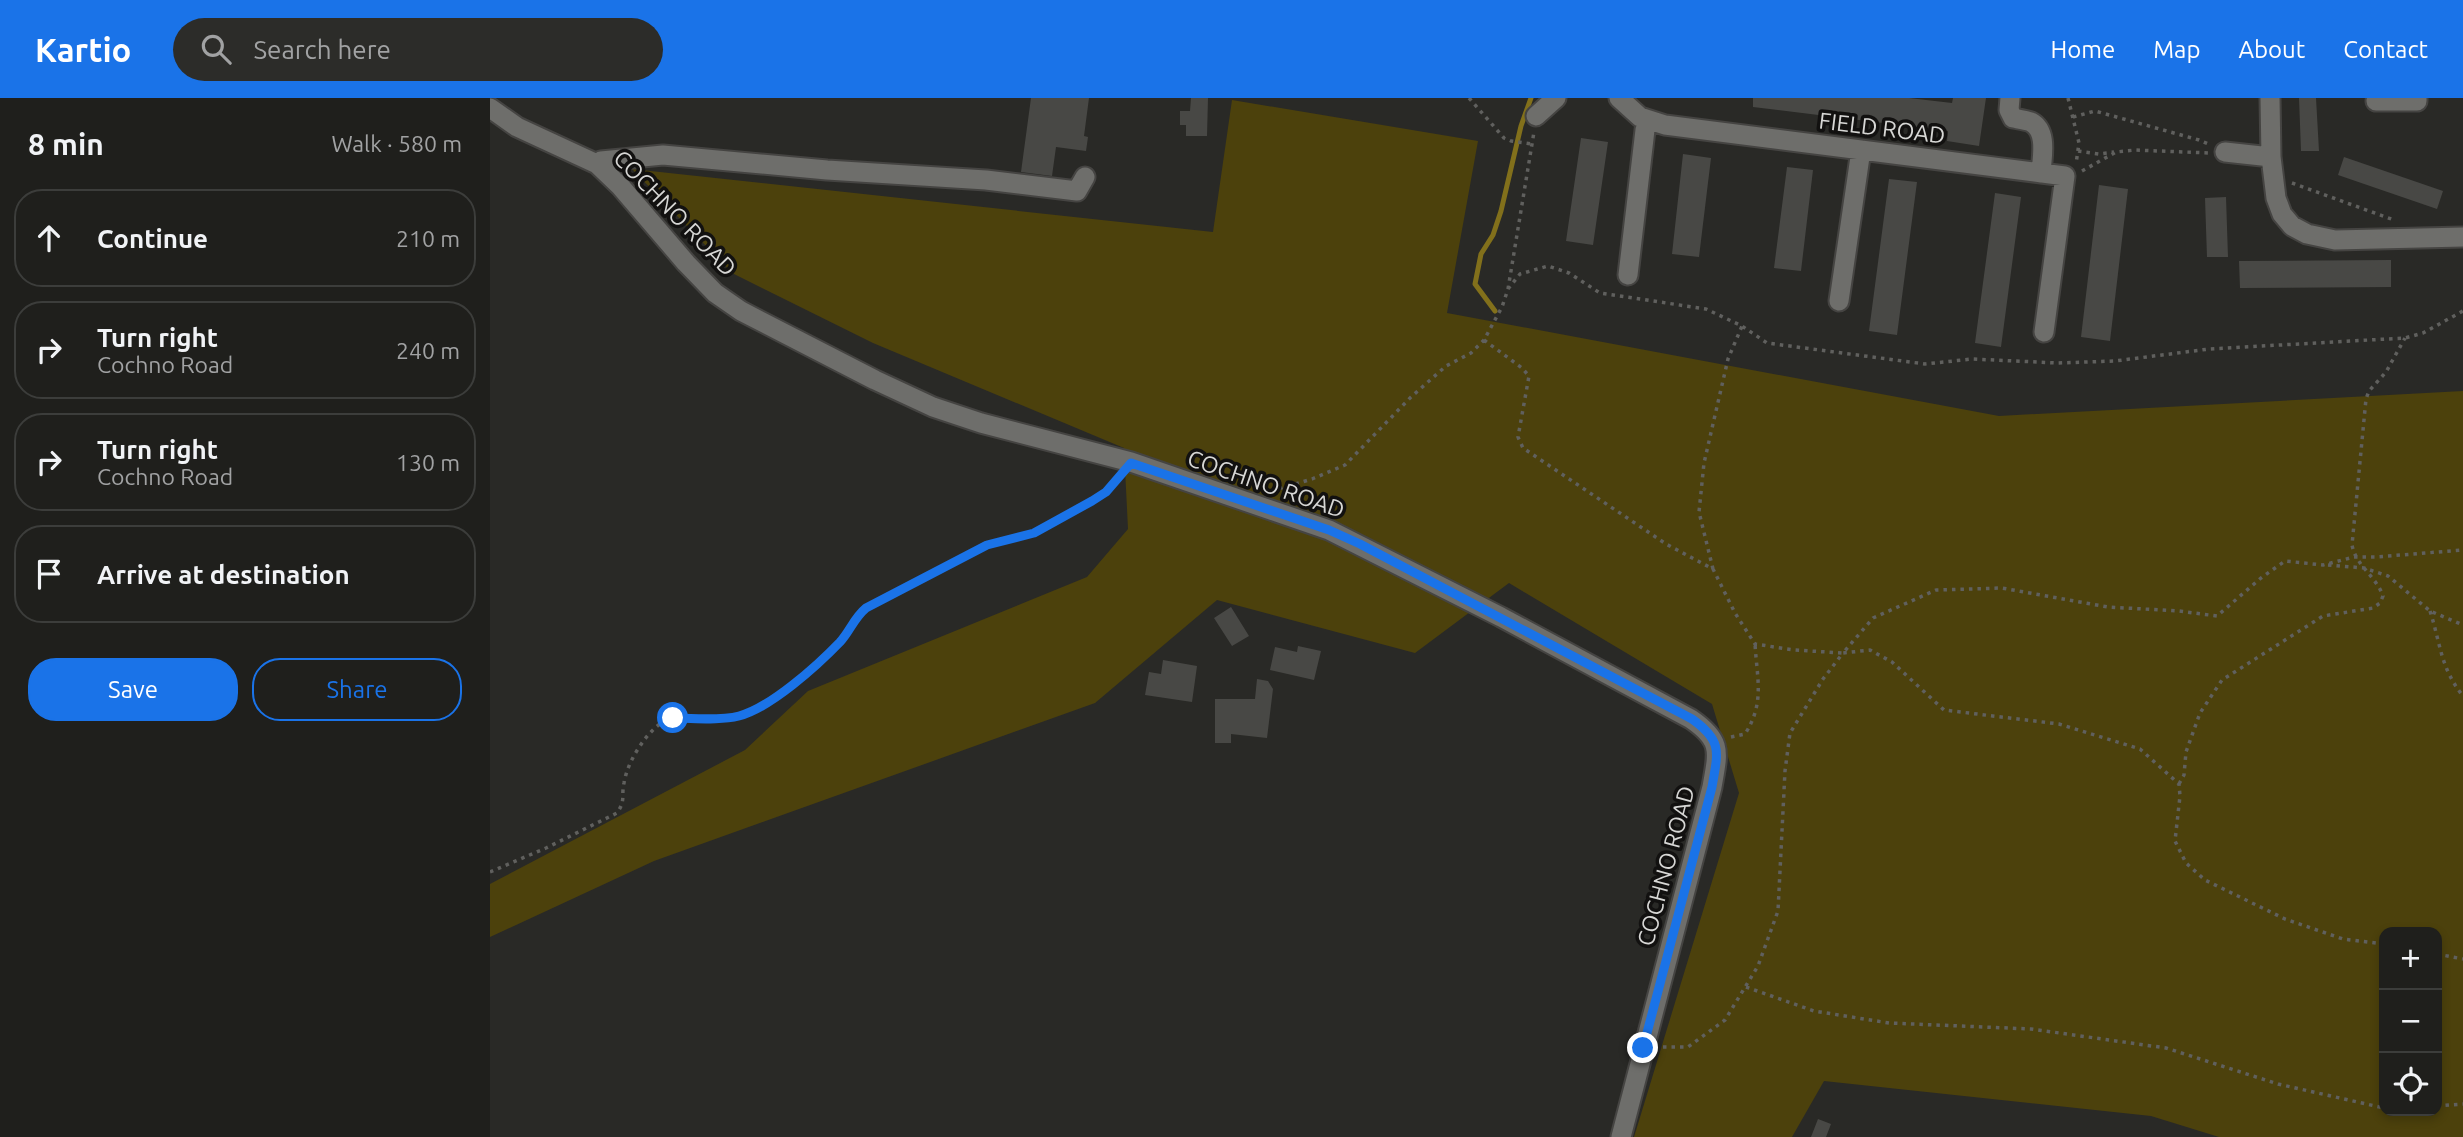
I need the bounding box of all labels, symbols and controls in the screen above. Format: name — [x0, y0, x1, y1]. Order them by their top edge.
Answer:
search box — [173, 18, 663, 81]
icon: search — [197, 30, 235, 68]
text: Kartio — [35, 31, 131, 68]
text: Search here — [253, 35, 391, 64]
text: Home — [2050, 36, 2115, 63]
text: Map — [2153, 36, 2200, 63]
text: About — [2238, 36, 2305, 63]
text: Contact — [2343, 36, 2428, 63]
street label: FIELD ROAD — [1817, 107, 1947, 148]
text: 8 min — [28, 127, 104, 161]
text: Walk · 580 m — [331, 131, 462, 156]
street label: COCHNO ROAD — [609, 145, 741, 280]
icon: ahead — [30, 219, 68, 257]
text: Continue — [97, 224, 208, 253]
text: 210 m — [396, 226, 460, 251]
text: Turn right — [97, 323, 218, 352]
icon: right — [30, 331, 68, 369]
text: 240 m — [396, 338, 460, 363]
text: Cochno Road — [97, 352, 233, 377]
text: Turn right — [97, 435, 218, 464]
icon: right — [30, 443, 68, 481]
street label: COCHNO ROAD — [1184, 445, 1348, 522]
text: 130 m — [396, 450, 460, 475]
text: Cochno Road — [97, 464, 233, 489]
icon: arrive — [30, 555, 68, 593]
text: Arrive at destination — [97, 560, 350, 589]
button: Save — [28, 658, 238, 721]
button: Share — [252, 658, 462, 721]
route start — [657, 702, 688, 733]
street label: COCHNO ROAD — [1632, 783, 1699, 949]
map controls — [2379, 927, 2442, 1116]
button: + — [2379, 927, 2442, 990]
button: − — [2379, 990, 2442, 1053]
route end — [1627, 1032, 1658, 1063]
button: locate — [2379, 1053, 2442, 1116]

